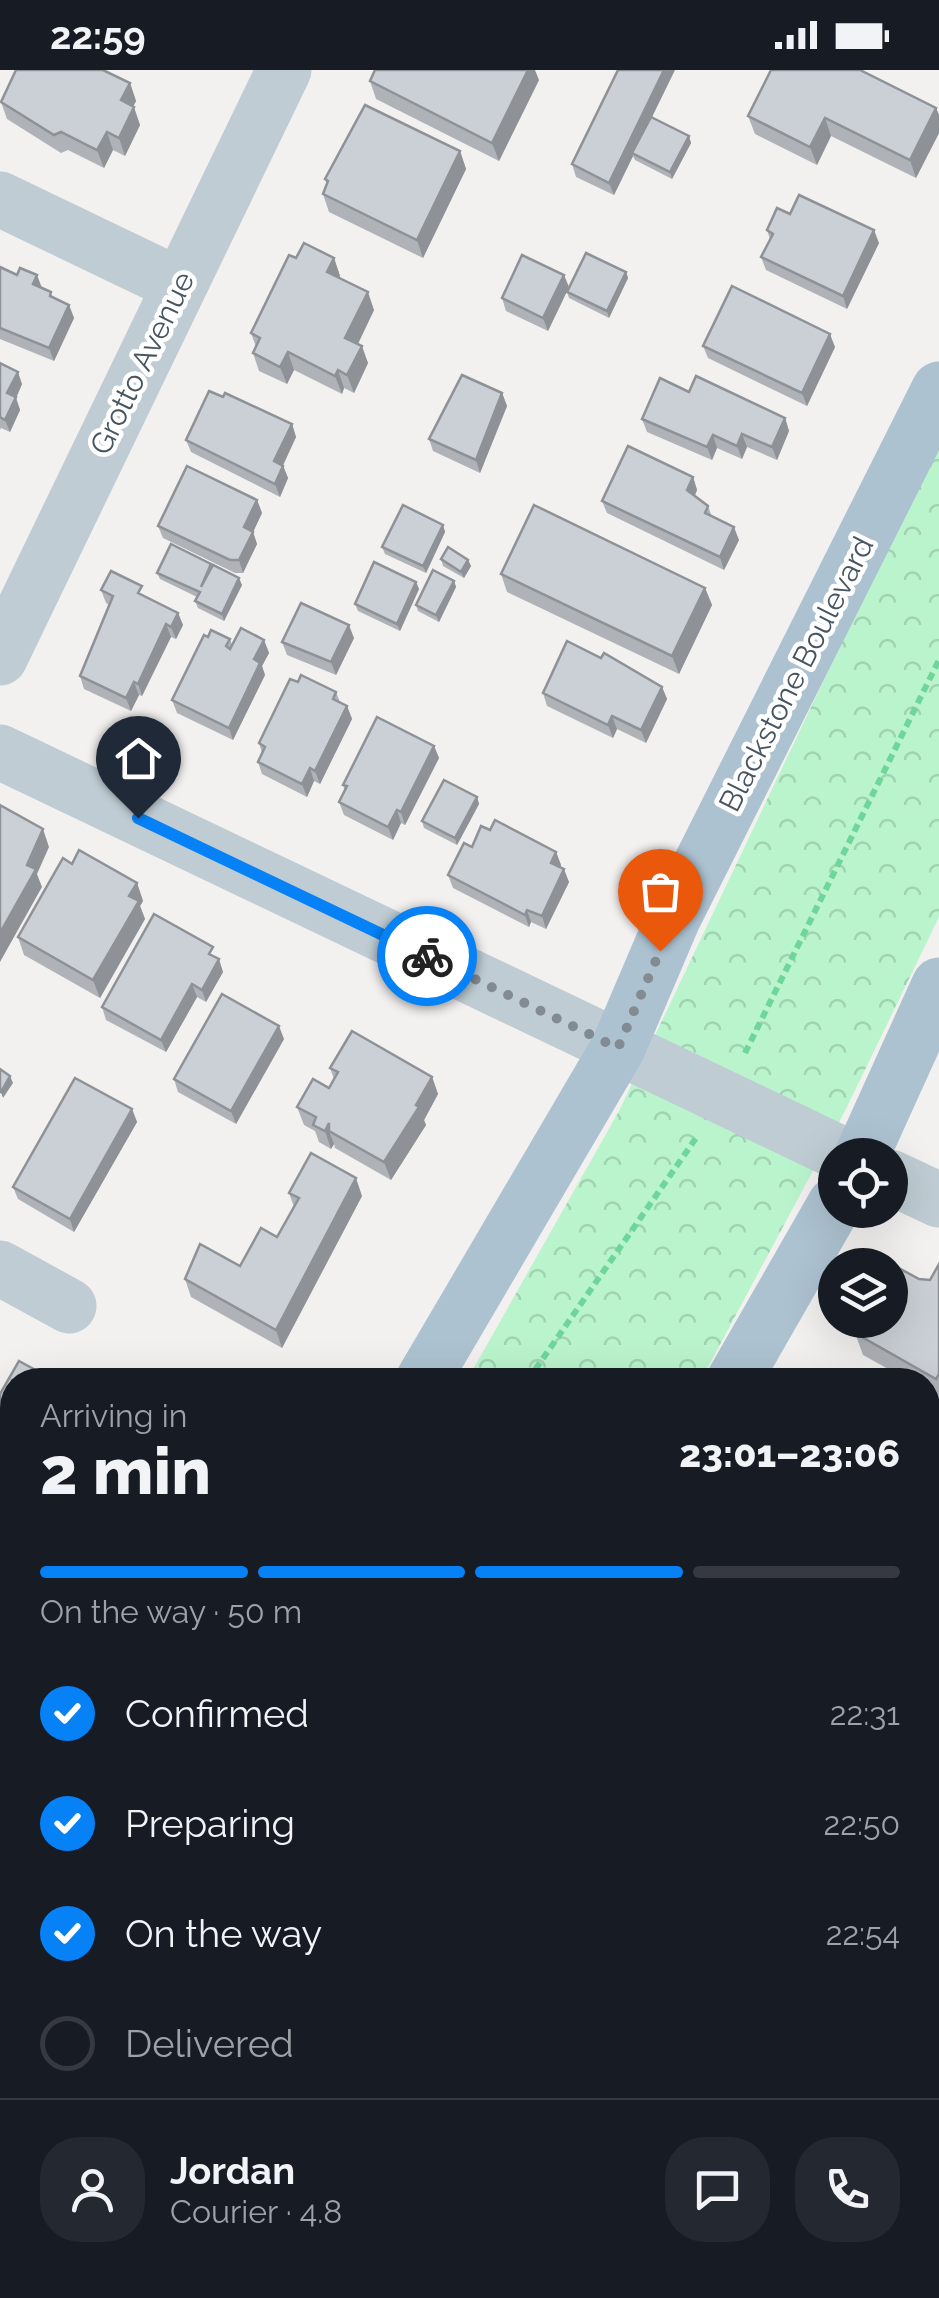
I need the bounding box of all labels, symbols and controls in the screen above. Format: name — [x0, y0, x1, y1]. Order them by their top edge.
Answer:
text: 22:59 — [50, 13, 146, 58]
street label: Grotto Avenue — [83, 266, 201, 460]
street label: Blackstone Boulevard — [712, 531, 880, 817]
pin — [96, 716, 181, 819]
icon: home — [111, 731, 166, 786]
pin — [618, 849, 703, 952]
icon: bag — [633, 864, 688, 919]
courier — [377, 906, 477, 1006]
icon: bike — [400, 929, 455, 984]
map controls — [818, 1138, 908, 1338]
button: locate — [818, 1138, 908, 1228]
button: layers — [818, 1248, 908, 1338]
text: Arriving in — [40, 1397, 187, 1434]
text: 23:01–23:06 — [679, 1431, 900, 1476]
text: 2 min — [40, 1433, 211, 1509]
text: On the way · 50 m — [40, 1593, 302, 1630]
icon: check — [40, 1686, 95, 1741]
text: Confirmed — [125, 1691, 309, 1736]
text: 22:31 — [830, 1695, 900, 1732]
icon: check — [40, 1796, 95, 1851]
text: Preparing — [125, 1801, 295, 1846]
text: 22:50 — [824, 1805, 900, 1842]
icon: check — [40, 1906, 95, 1961]
text: On the way — [125, 1911, 322, 1956]
text: 22:54 — [826, 1915, 900, 1952]
text: Delivered — [125, 2021, 294, 2066]
button: person — [40, 2137, 145, 2242]
button: chat — [665, 2137, 770, 2242]
button: phone — [795, 2137, 900, 2242]
text: Jordan — [170, 2148, 295, 2193]
text: Courier · 4.8 — [170, 2193, 342, 2230]

